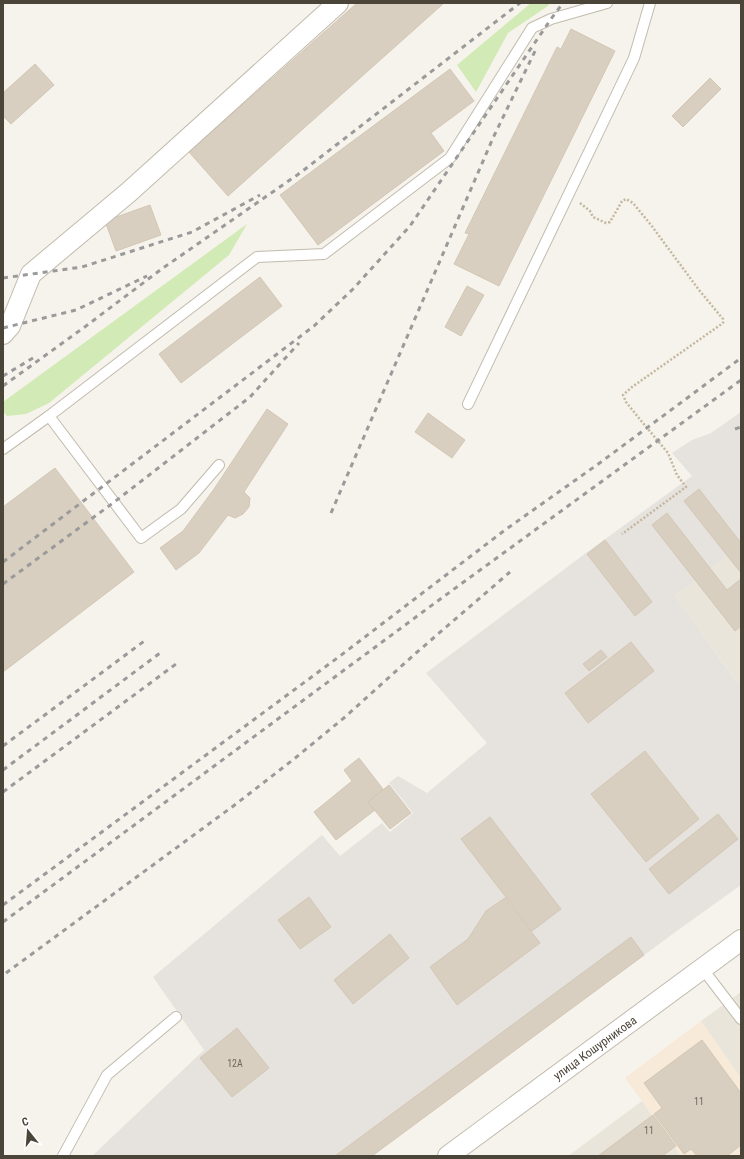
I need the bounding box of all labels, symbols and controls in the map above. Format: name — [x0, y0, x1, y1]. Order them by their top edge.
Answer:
street label: улица Кошурникова — [551, 1013, 640, 1083]
house number: 12А — [227, 1058, 243, 1069]
house number: 11 — [694, 1096, 704, 1107]
north arrow — [8, 1111, 48, 1151]
text: С — [20, 1115, 30, 1129]
house number: 11 — [644, 1125, 654, 1136]

